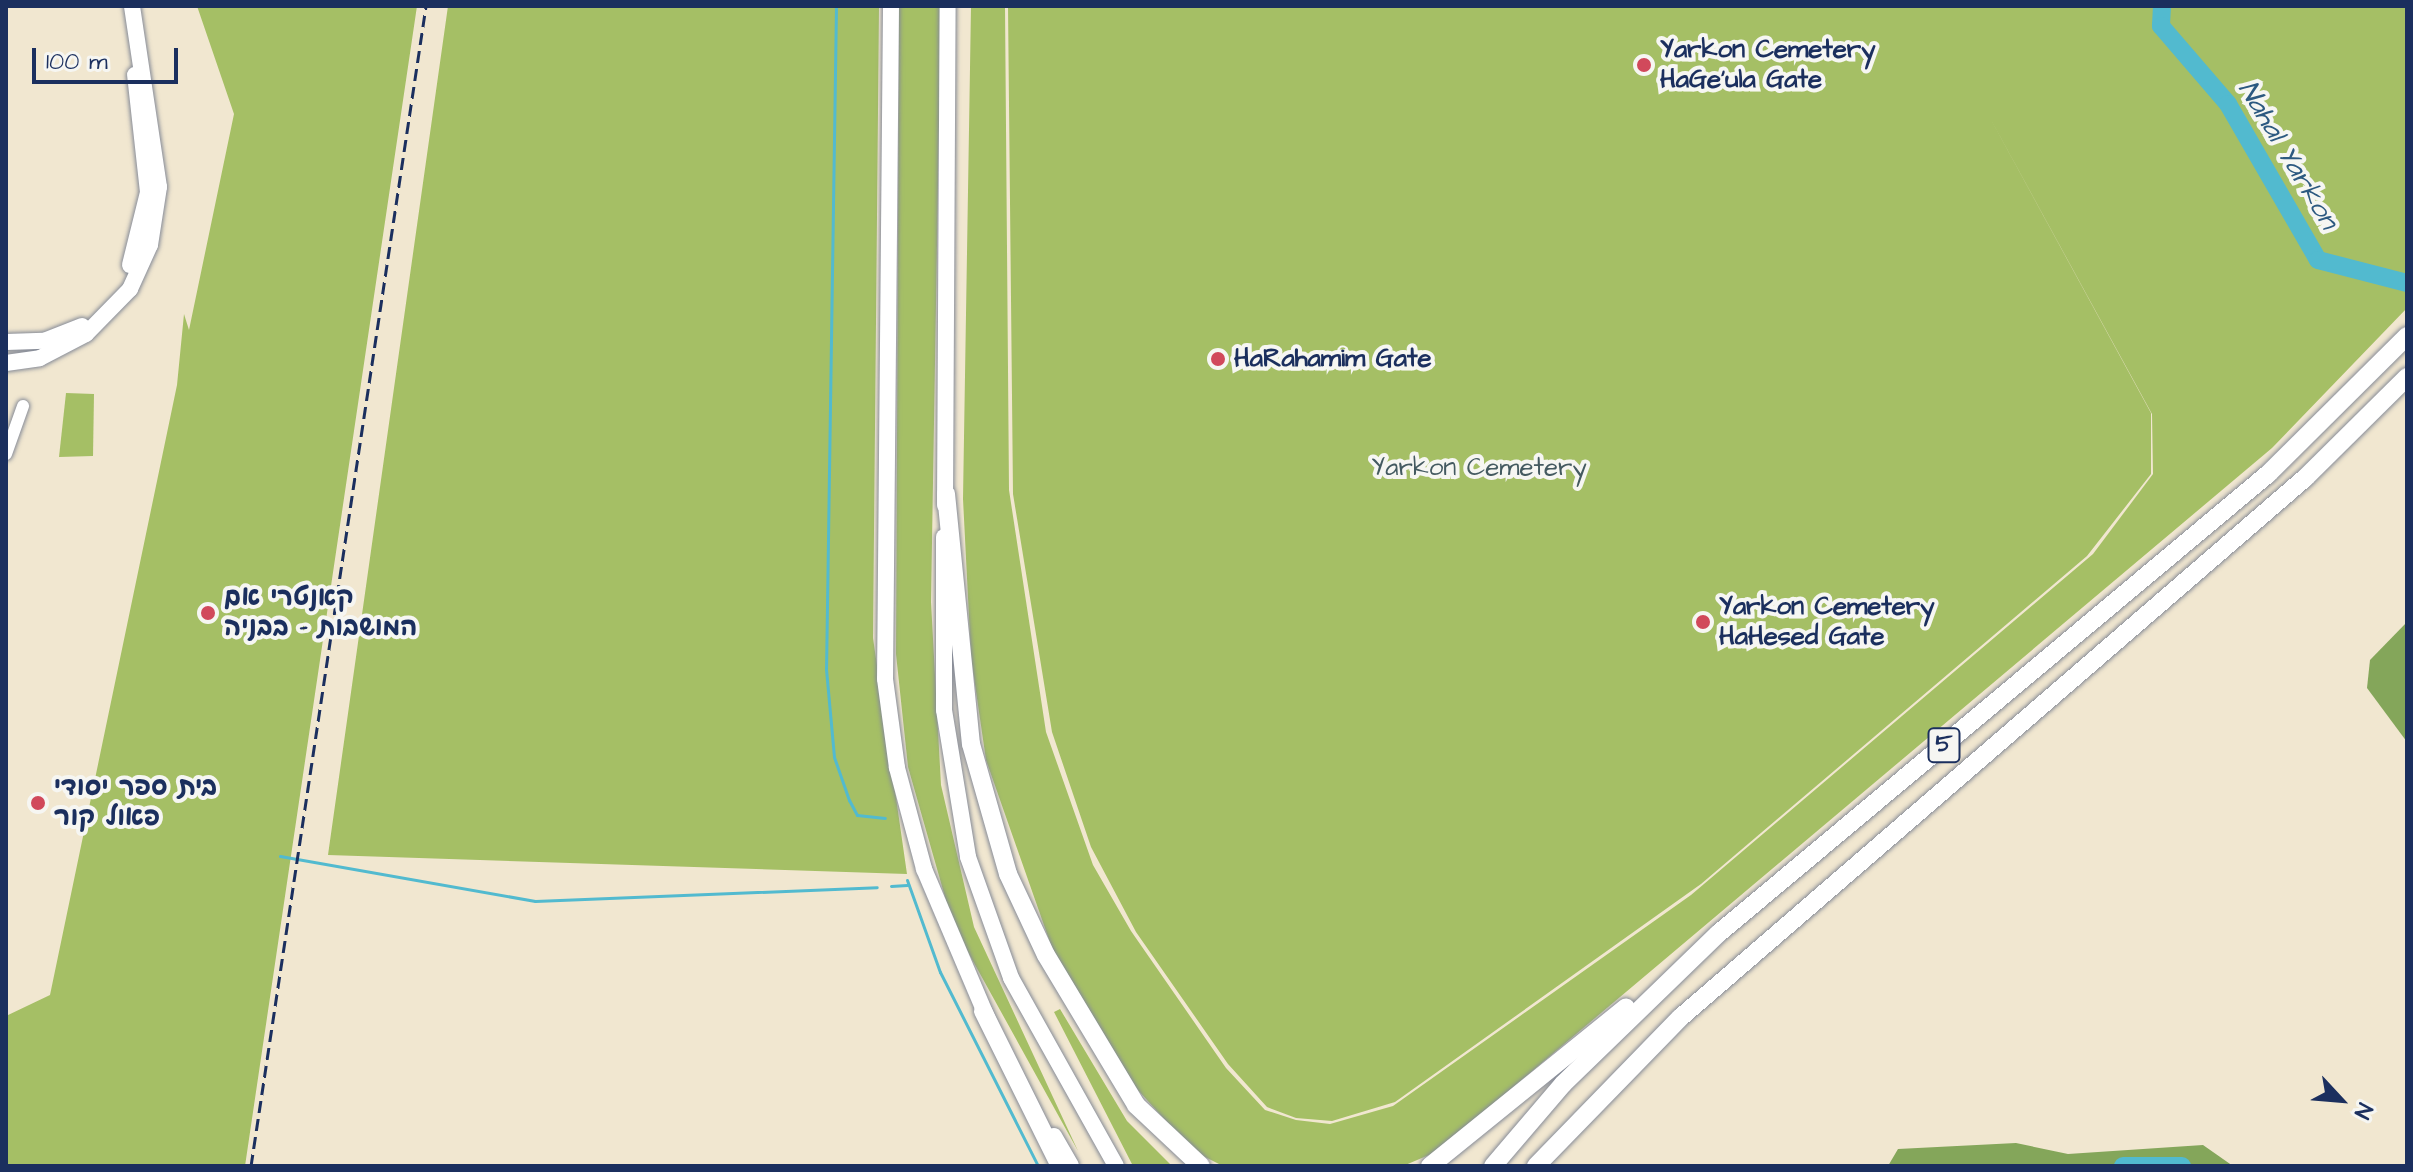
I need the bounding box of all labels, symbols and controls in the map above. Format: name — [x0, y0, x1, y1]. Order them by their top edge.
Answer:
scale bar — [36, 32, 182, 82]
place label: Yarkon Cemetery HaGe'ula Gate — [1660, 34, 1875, 96]
text: 100 m — [46, 45, 108, 79]
marker: Yarkon Cemetery HaGe'ula Gate — [1635, 56, 1653, 74]
water label: Nahal Yarkon — [2231, 75, 2345, 235]
place label: HaRahamim Gate — [1234, 343, 1431, 375]
marker: HaRahamim Gate — [1209, 350, 1227, 368]
park label: Yarkon Cemetery — [1371, 452, 1587, 484]
place label: קאנטרי אם המושבות - בבניה — [224, 582, 417, 644]
place label: Yarkon Cemetery HaHesed Gate — [1719, 591, 1934, 652]
marker: קאנטרי אם המושבות - בבניה — [199, 604, 217, 622]
marker: Yarkon Cemetery HaHesed Gate — [1694, 613, 1712, 631]
road number: 5 — [1926, 725, 1962, 765]
place label: בית ספר יסודי פאול קור — [54, 772, 217, 834]
marker: בית ספר יסודי פאול קור — [29, 794, 47, 812]
north arrow — [2301, 1060, 2381, 1140]
text: N — [2346, 1098, 2380, 1124]

